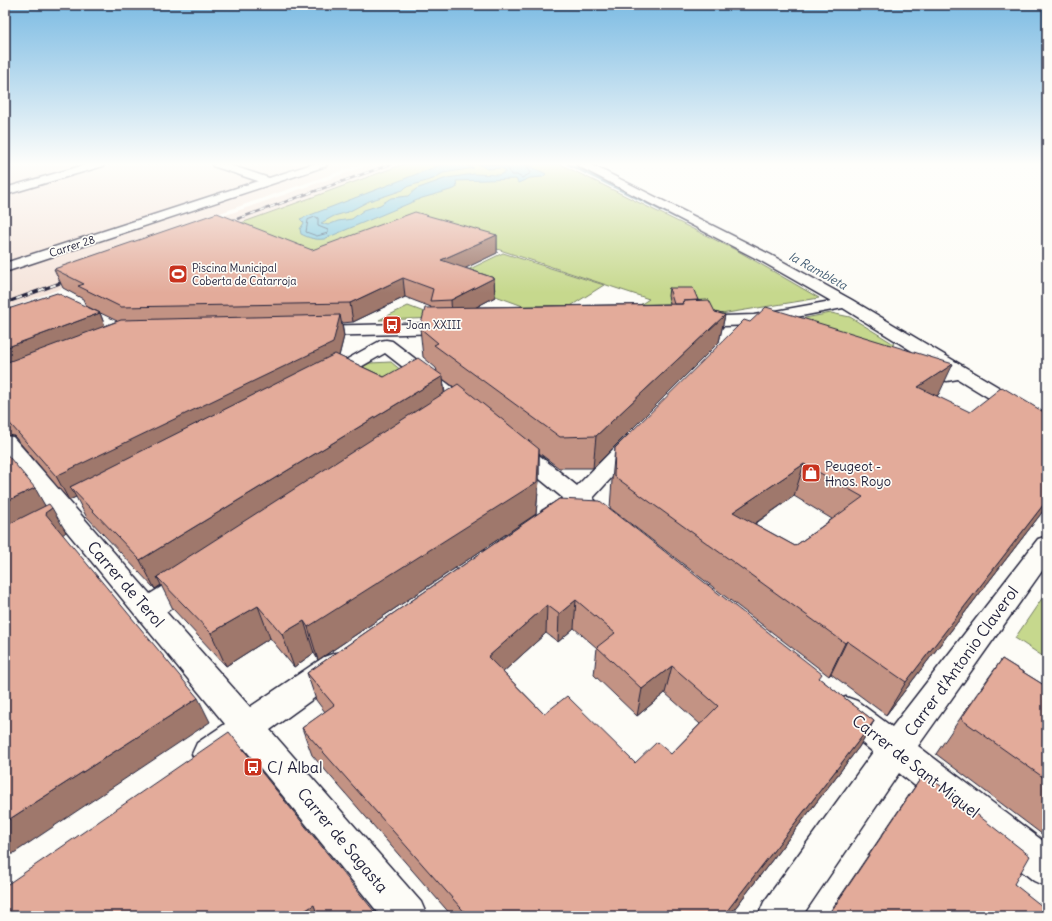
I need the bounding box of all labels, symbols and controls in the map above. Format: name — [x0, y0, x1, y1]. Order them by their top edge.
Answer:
street label: Carrer 28 — [47, 232, 97, 260]
water label: la Rambleta — [787, 248, 851, 293]
place label: Piscina Municipal Coberta de Catarroja — [192, 261, 297, 288]
sports icon: Piscina Municipal Coberta de Catarroja — [167, 263, 189, 285]
bus stop icon: Joan XXIII — [381, 314, 403, 336]
place label: Joan XXIII — [406, 318, 461, 332]
place label: Peugeot - Hnos. Royo — [825, 458, 891, 490]
shop icon: Peugeot - Hnos. Royo — [800, 462, 822, 484]
street label: Carrer de Terol — [83, 537, 169, 631]
street label: Carrer d'Antonio Claverol — [900, 582, 1022, 740]
street label: Carrer de Sant Miquel — [848, 710, 984, 822]
bus stop icon: C/ Albal — [242, 756, 264, 778]
place label: C/ Albal — [267, 757, 323, 777]
street label: Carrer de Sagasta — [293, 784, 393, 896]

